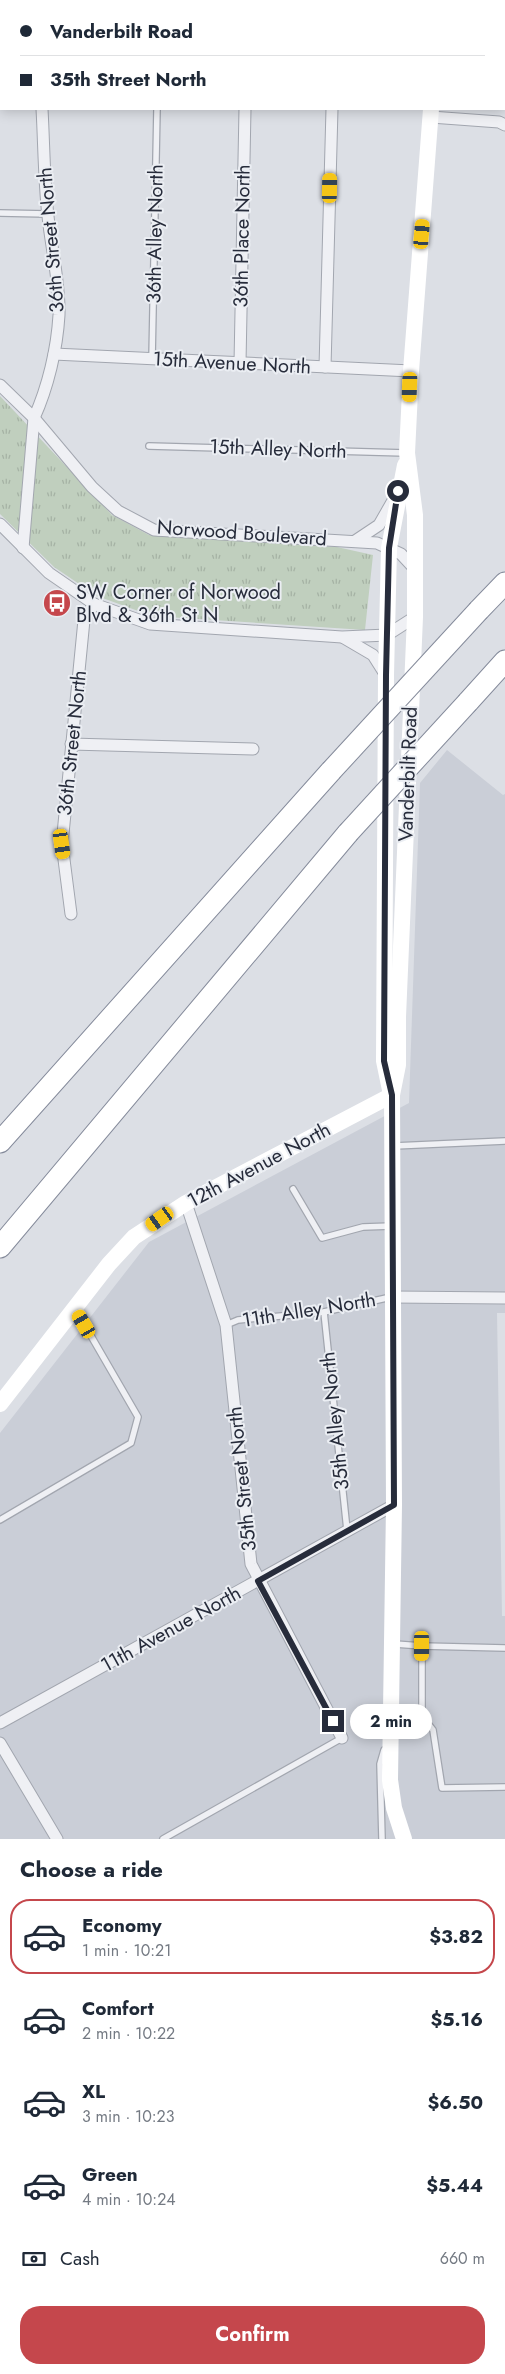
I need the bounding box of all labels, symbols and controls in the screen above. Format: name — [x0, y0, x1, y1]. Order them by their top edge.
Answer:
text: Vanderbilt Road — [50, 18, 193, 45]
text: 35th Street North — [50, 66, 207, 93]
street label: 36th Alley North — [139, 164, 171, 304]
street label: 36th Place North — [226, 164, 258, 308]
street label: 36th Street North — [30, 166, 72, 314]
car — [322, 173, 337, 203]
car — [413, 218, 430, 250]
street label: 15th Avenue North — [152, 344, 312, 382]
car — [401, 372, 418, 402]
street label: 15th Alley North — [209, 432, 347, 466]
route start — [387, 480, 409, 502]
street label: Norwood Boulevard — [156, 513, 328, 553]
place label: SW Corner of Norwood Blvd & 36th St N — [76, 578, 281, 630]
bus stop icon: SW Corner of Norwood Blvd & 36th St N — [42, 588, 72, 618]
street label: 36th Street North — [50, 669, 94, 817]
street label: Vanderbilt Road — [391, 706, 425, 842]
car — [52, 828, 71, 860]
street label: 12th Avenue North — [182, 1115, 336, 1215]
car — [143, 1204, 176, 1234]
street label: 11th Alley North — [240, 1285, 378, 1335]
car — [70, 1307, 97, 1341]
street label: 35th Alley North — [313, 1350, 357, 1492]
street label: 35th Street North — [220, 1405, 264, 1553]
street label: 11th Avenue North — [96, 1578, 246, 1680]
car — [414, 1631, 429, 1661]
callout: 2 min — [350, 1704, 433, 1738]
route end — [322, 1710, 344, 1732]
text: 2 min — [370, 1710, 412, 1733]
text: Choose a ride — [20, 1853, 163, 1885]
text: Economy — [82, 1912, 162, 1939]
icon: car — [22, 1914, 67, 1959]
text: $3.82 — [429, 1923, 483, 1950]
text: 1 min · 10:21 — [82, 1939, 171, 1962]
text: Comfort — [82, 1995, 154, 2022]
icon: car — [22, 1997, 67, 2042]
text: $5.16 — [430, 2006, 483, 2033]
text: 2 min · 10:22 — [82, 2022, 175, 2045]
text: XL — [82, 2078, 105, 2105]
icon: car — [22, 2080, 67, 2125]
text: $6.50 — [428, 2089, 483, 2116]
text: 3 min · 10:23 — [82, 2105, 174, 2128]
text: Green — [82, 2161, 138, 2188]
icon: car — [22, 2163, 67, 2208]
text: $5.44 — [426, 2172, 483, 2199]
text: 4 min · 10:24 — [82, 2188, 176, 2211]
icon: cash — [20, 2245, 48, 2273]
text: Cash — [60, 2245, 100, 2272]
text: 660 m — [440, 2247, 485, 2270]
button: Confirm — [20, 2306, 485, 2364]

